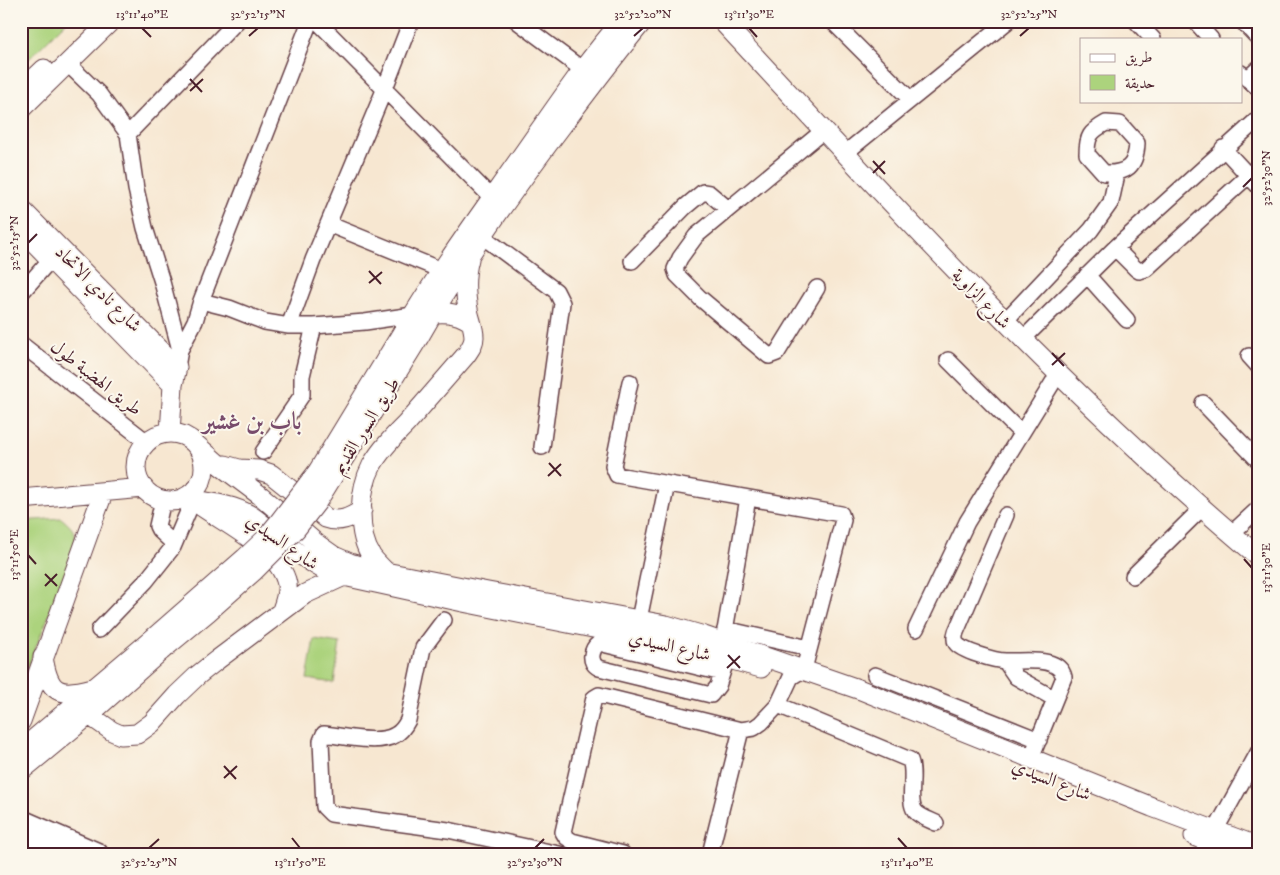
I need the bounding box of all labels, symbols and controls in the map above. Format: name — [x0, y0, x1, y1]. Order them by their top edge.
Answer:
text: 13°11'40"E — [116, 7, 169, 22]
text: 32°52'15"N — [230, 7, 286, 22]
text: 32°52'20"N — [614, 7, 672, 22]
text: 13°11'30"E — [724, 7, 774, 22]
text: 32°52'25"N — [1001, 7, 1058, 22]
legend — [1080, 38, 1242, 102]
text: طريق — [1125, 48, 1152, 67]
text: حديقة — [1125, 74, 1155, 93]
text: 32°52'30"N — [1259, 150, 1274, 206]
text: 32°52'15"N — [7, 215, 22, 271]
street label: شارع نادي الاتحاد — [48, 241, 146, 339]
street label: شارع الزاوية — [944, 264, 1015, 336]
street label: طريق الهضبة طول — [46, 335, 147, 421]
street label: طريق السور القديم — [327, 373, 409, 481]
district label: باب بن غشير — [200, 407, 301, 437]
street label: شارع السيدي — [240, 509, 323, 578]
text: 13°11'50"E — [7, 529, 22, 581]
text: 13°11'30"E — [1259, 543, 1274, 593]
street label: شارع السيدي — [626, 626, 713, 670]
street label: شارع السيدي — [1007, 754, 1094, 809]
text: 32°52'25"N — [121, 855, 178, 870]
text: 13°11'50"E — [274, 855, 326, 870]
text: 32°52'30"N — [507, 855, 563, 870]
text: 13°11'40"E — [881, 855, 934, 870]

